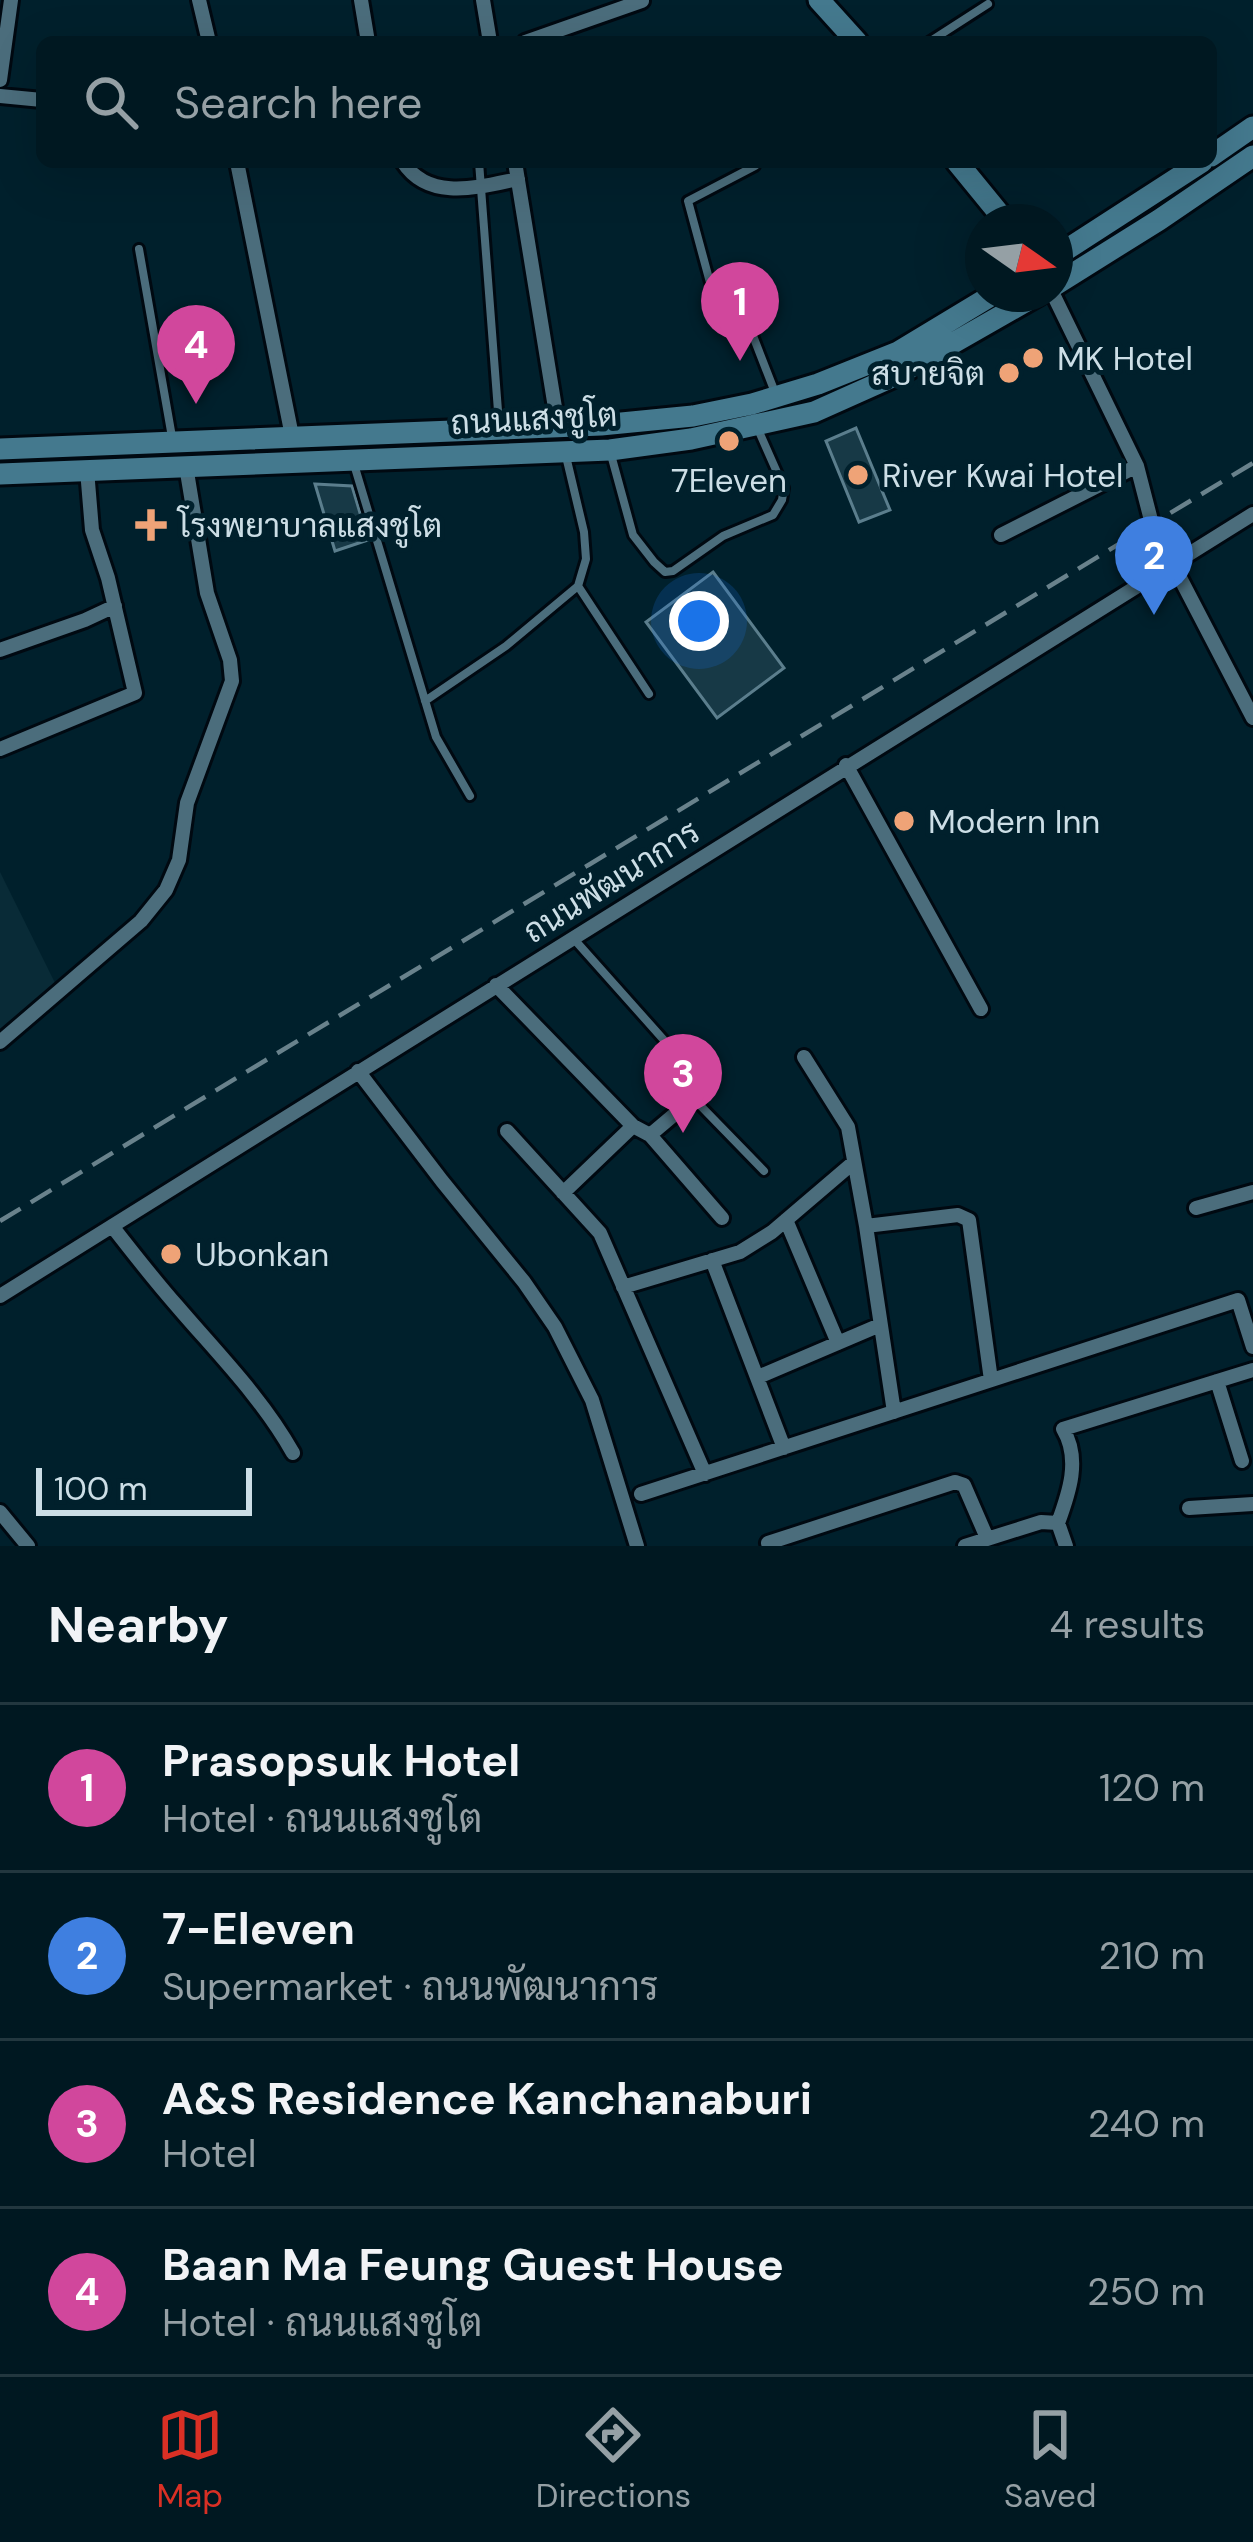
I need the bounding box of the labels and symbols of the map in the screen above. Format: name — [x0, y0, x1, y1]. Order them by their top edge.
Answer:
north arrow — [965, 204, 1073, 312]
pin: 1 — [701, 262, 779, 361]
pin: 4 — [157, 305, 235, 404]
place label: MK Hotel — [1057, 337, 1193, 380]
marker: MK Hotel — [1020, 345, 1046, 371]
place label: สบายจิต — [871, 352, 985, 395]
marker: สบายจิต — [996, 360, 1022, 386]
street label: ถนนแสงชูโต — [450, 393, 619, 445]
marker: 7Eleven — [716, 428, 742, 454]
place label: River Kwai Hotel — [882, 454, 1123, 497]
place label: 7Eleven — [671, 459, 787, 502]
marker: River Kwai Hotel — [845, 462, 871, 488]
place label: โรงพยาบาลแสงชูโต — [176, 504, 442, 548]
marker: โรงพยาบาลแสงชูโต — [135, 509, 167, 541]
pin: 2 — [1115, 516, 1193, 615]
your location — [669, 591, 729, 651]
place label: Modern Inn — [928, 800, 1100, 843]
marker: Modern Inn — [891, 808, 917, 834]
street label: ถนนพัฒนาการ — [515, 810, 708, 953]
pin: 3 — [644, 1034, 722, 1133]
place label: Ubonkan — [195, 1233, 329, 1276]
marker: Ubonkan — [158, 1241, 184, 1267]
scale bar — [36, 1462, 252, 1515]

